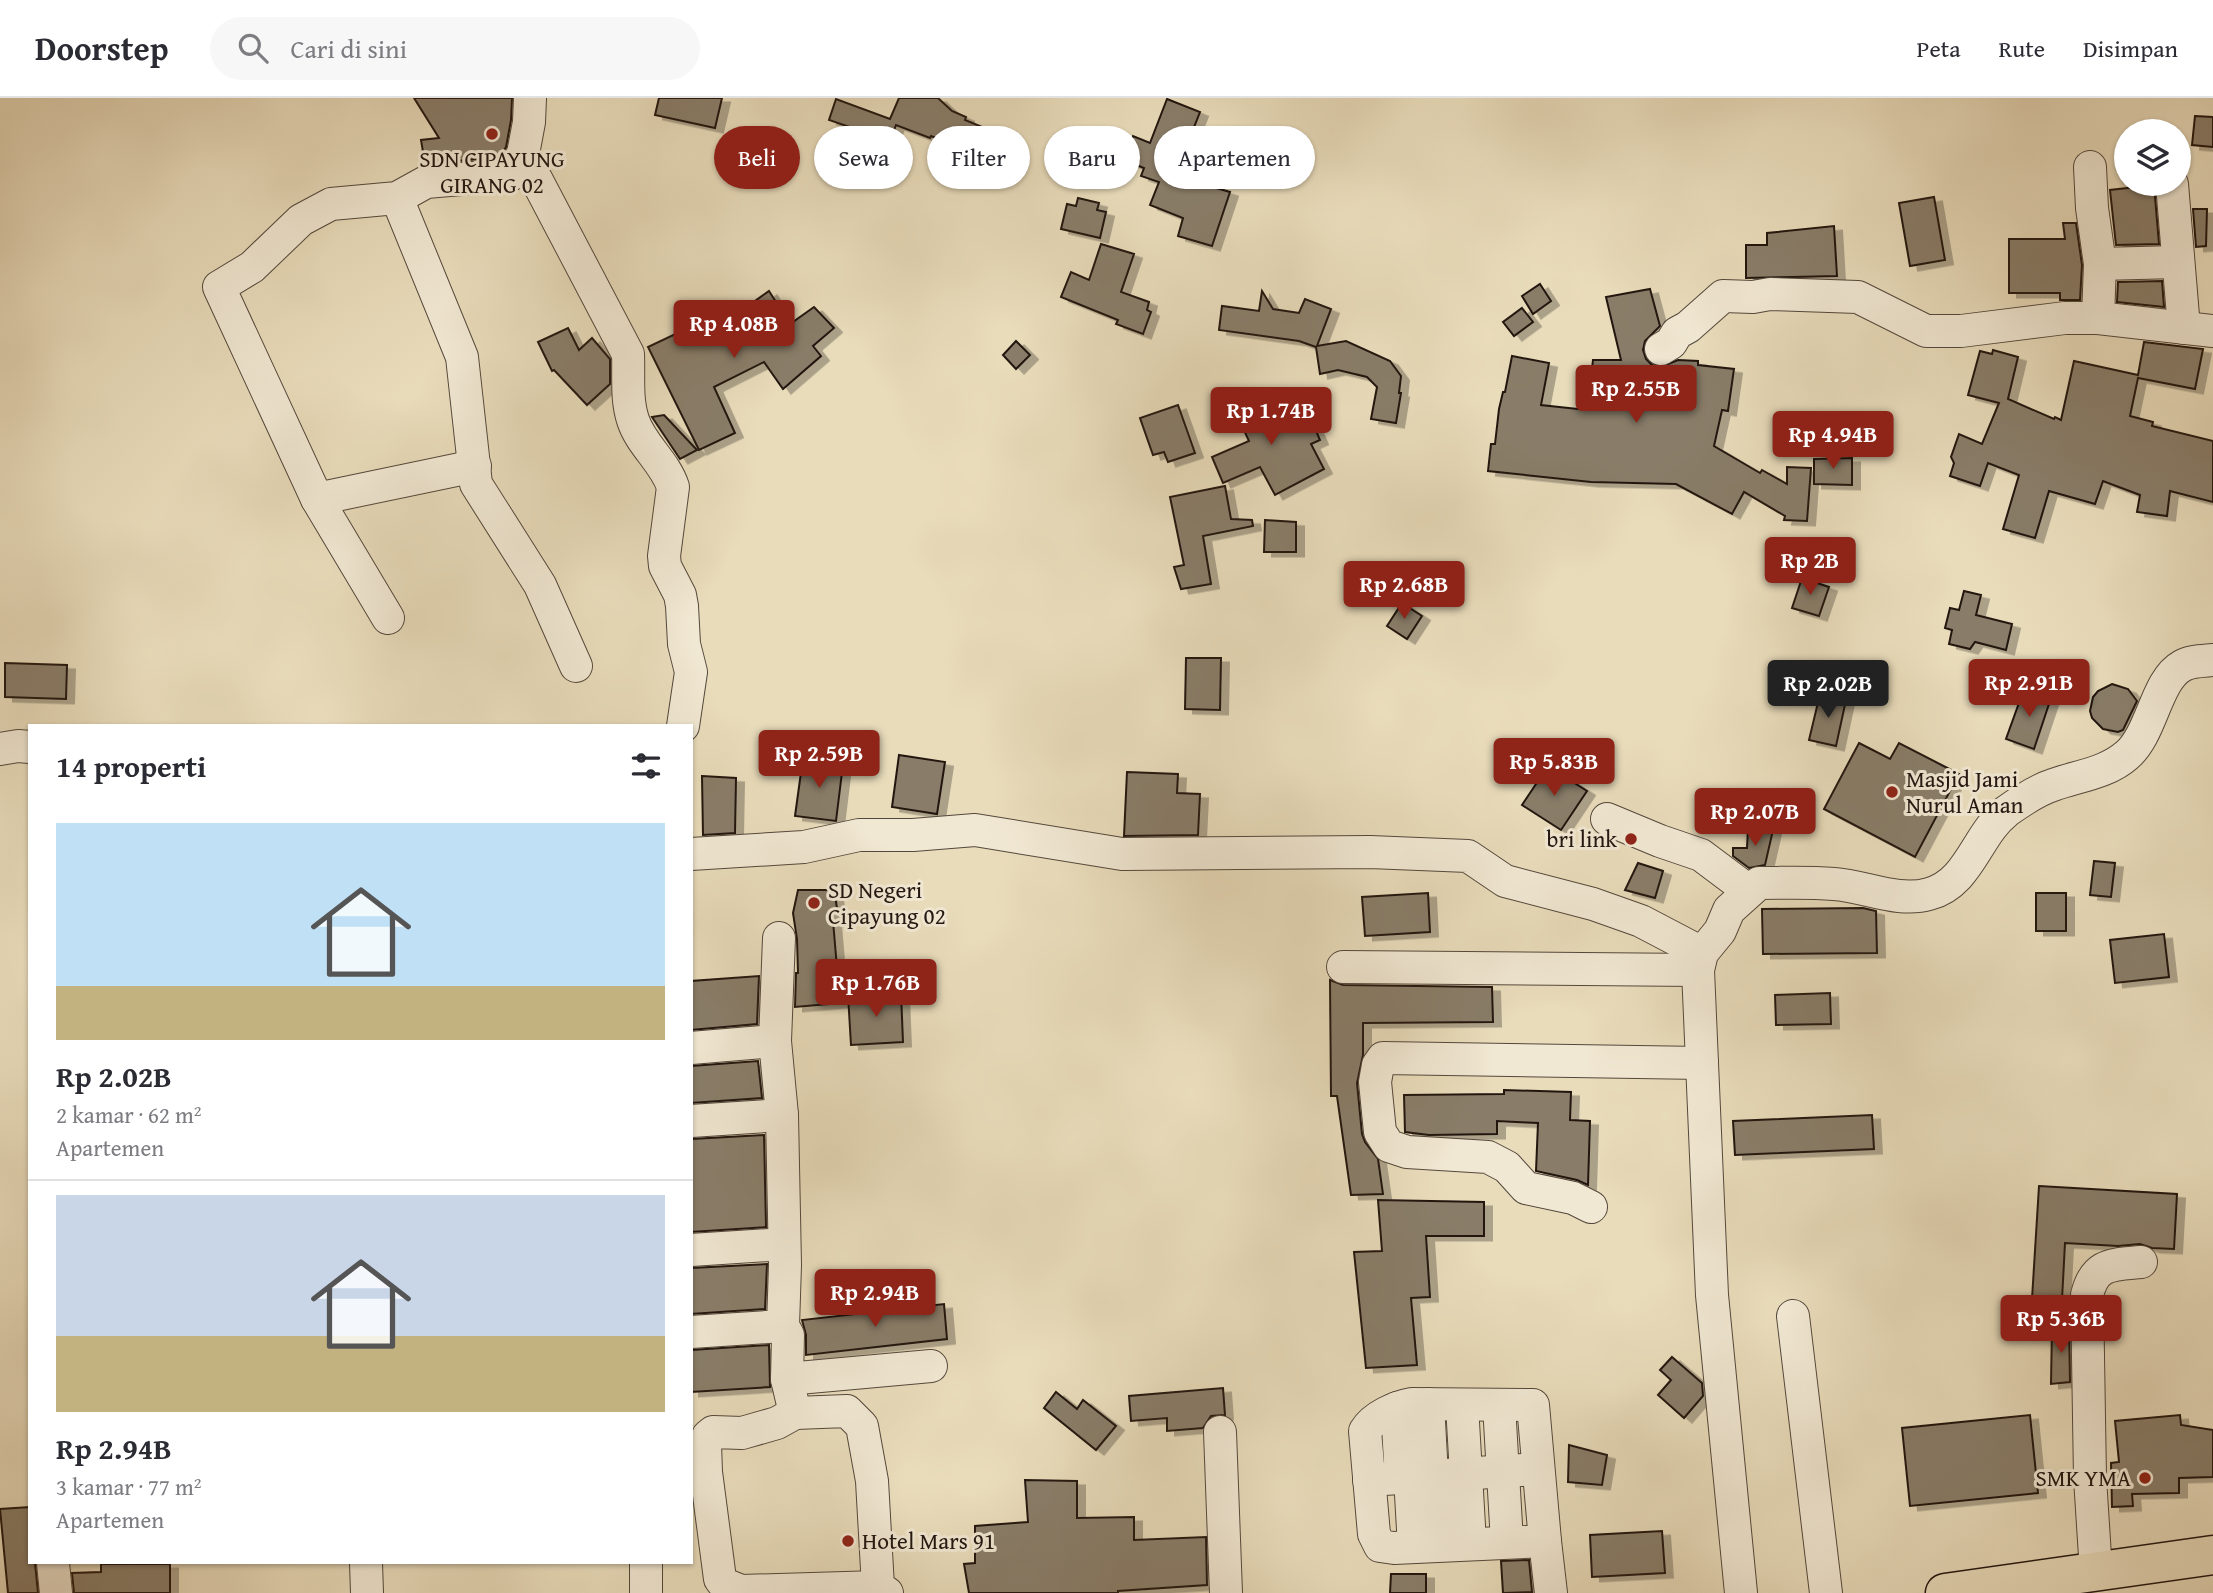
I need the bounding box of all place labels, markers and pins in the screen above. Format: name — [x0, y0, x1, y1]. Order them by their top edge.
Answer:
marker: SDN CIPAYUNG GIRANG 02 — [484, 126, 500, 142]
place label: SDN CIPAYUNG GIRANG 02 — [419, 142, 565, 201]
pin: Rp 4.08B — [662, 300, 806, 360]
pin: Rp 2.55B — [1564, 366, 1708, 425]
pin: Rp 1.74B — [1199, 388, 1343, 447]
pin: Rp 4.94B — [1761, 412, 1905, 471]
pin: Rp 2B — [1761, 538, 1859, 597]
pin: Rp 2.68B — [1332, 561, 1476, 621]
pin: Rp 2.02B — [1756, 660, 1900, 720]
pin: Rp 2.91B — [1957, 660, 2101, 719]
pin: Rp 2.59B — [747, 730, 891, 790]
pin: Rp 5.83B — [1482, 738, 1626, 798]
place label: Masjid Jami Nurul Aman — [1906, 762, 2024, 821]
marker: Masjid Jami Nurul Aman — [1884, 784, 1900, 800]
pin: Rp 2.07B — [1683, 788, 1827, 848]
place label: bri link — [1547, 822, 1617, 855]
marker: bri link — [1623, 831, 1639, 847]
place label: SD Negeri Cipayung 02 — [828, 873, 946, 932]
marker: SD Negeri Cipayung 02 — [806, 895, 822, 911]
pin: Rp 1.76B — [804, 960, 948, 1019]
pin: Rp 2.94B — [803, 1270, 947, 1329]
pin: Rp 5.36B — [1989, 1296, 2133, 1355]
place label: SMK YMA — [2036, 1461, 2131, 1494]
marker: SMK YMA — [2137, 1470, 2153, 1486]
place label: Hotel Mars 91 — [862, 1524, 995, 1557]
marker: Hotel Mars 91 — [840, 1533, 856, 1549]

